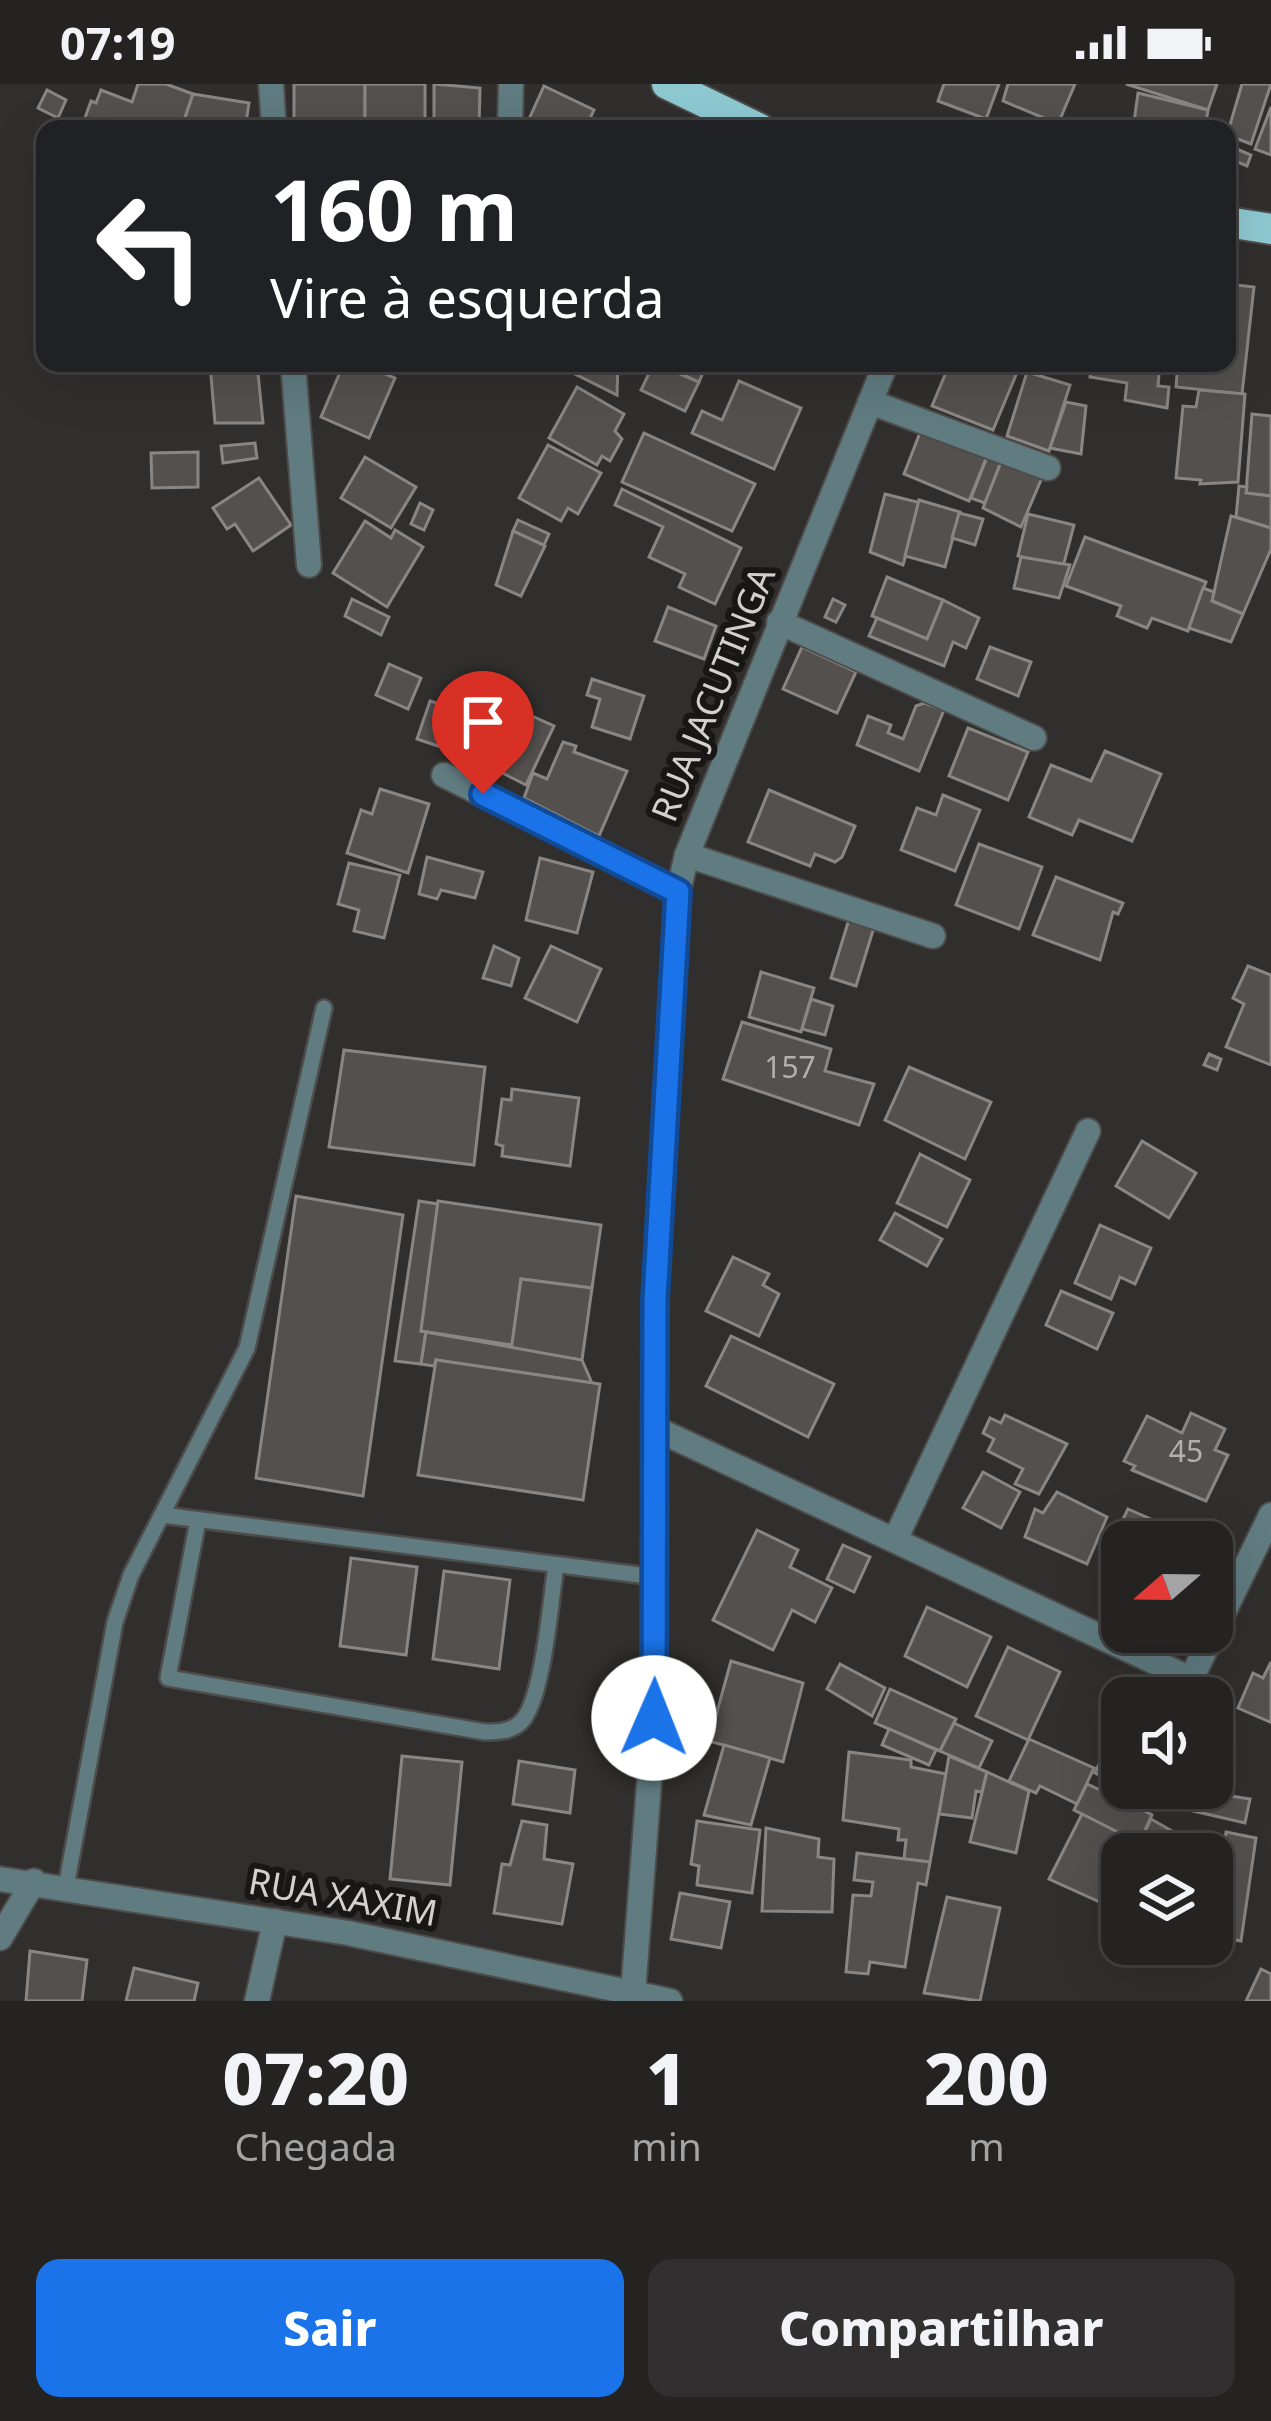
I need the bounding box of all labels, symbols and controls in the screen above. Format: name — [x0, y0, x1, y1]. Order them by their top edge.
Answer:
text: 07:19 — [60, 12, 176, 73]
text: 160 m — [270, 151, 518, 266]
icon: left — [72, 168, 228, 324]
text: Vire à esquerda — [270, 260, 664, 334]
street label: RUA JACUTINGA — [639, 559, 786, 828]
pin — [432, 671, 534, 794]
icon: arrive — [450, 689, 516, 755]
house number: 157 — [764, 1046, 816, 1087]
house number: 45 — [1169, 1430, 1203, 1471]
north arrow — [1101, 1521, 1233, 1653]
map controls — [1101, 1521, 1233, 1965]
position arrow — [591, 1655, 717, 1781]
button: sound — [1101, 1677, 1233, 1809]
button: layers — [1101, 1833, 1233, 1965]
street label: RUA XAXIM — [245, 1856, 441, 1937]
text: 07:20 — [222, 2028, 409, 2126]
text: 1 — [646, 2028, 687, 2126]
text: 200 — [924, 2028, 1049, 2126]
text: Chegada — [234, 2119, 397, 2172]
text: min — [631, 2119, 702, 2172]
text: m — [968, 2119, 1005, 2172]
button: Sair — [36, 2259, 624, 2397]
button: Compartilhar — [648, 2259, 1235, 2397]

